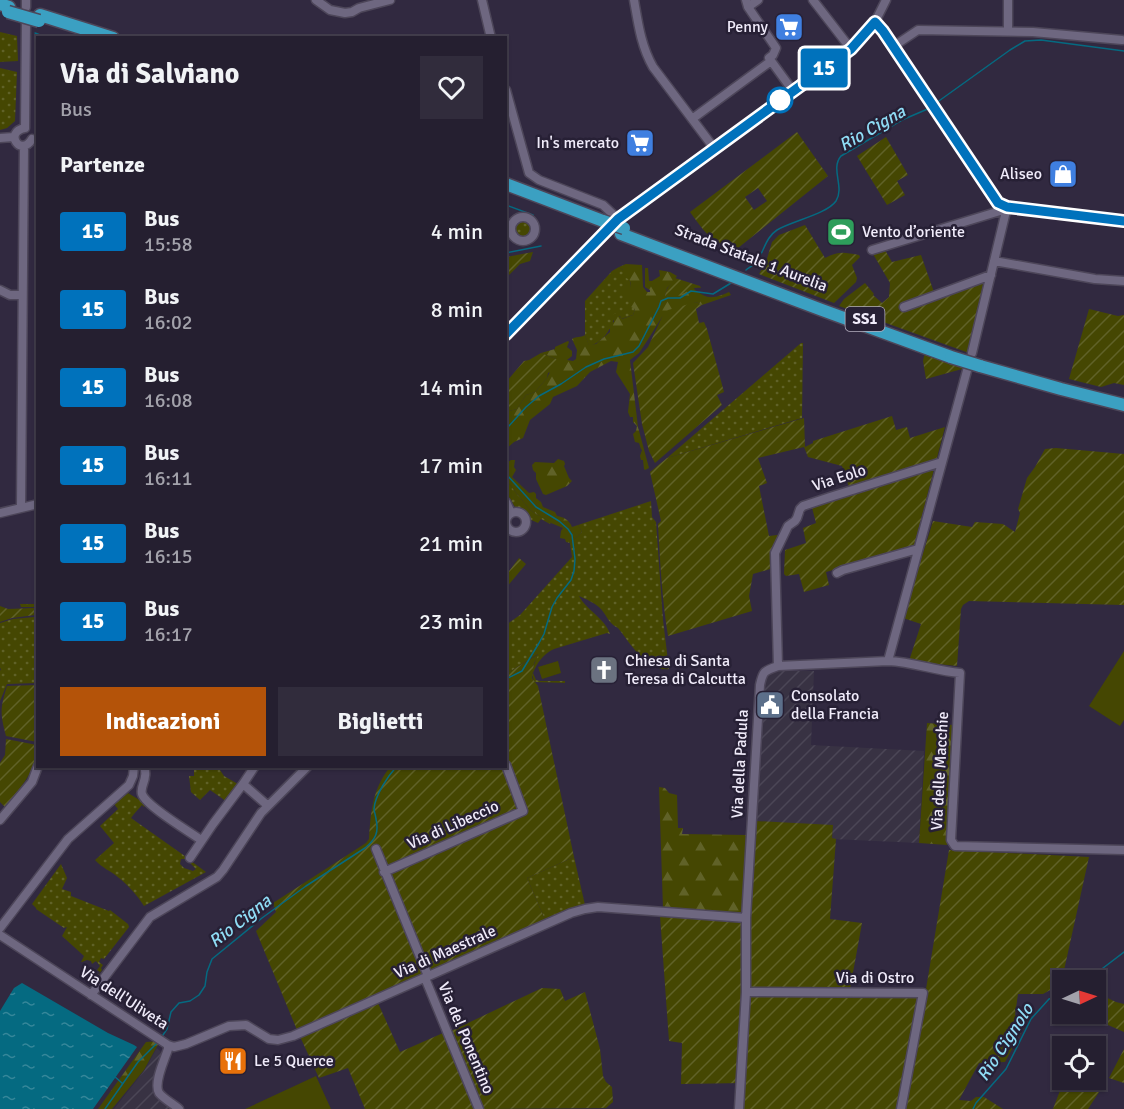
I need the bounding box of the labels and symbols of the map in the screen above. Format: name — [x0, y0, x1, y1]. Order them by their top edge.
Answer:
supermarket icon: Penny — [773, 11, 805, 43]
place label: Penny — [727, 17, 769, 37]
line badge: 15 — [797, 48, 851, 88]
unlabelled marker — [767, 87, 793, 113]
water label: Rio Cigna — [835, 100, 910, 156]
supermarket icon: In's mercato — [624, 127, 656, 159]
place label: In's mercato — [536, 133, 619, 153]
shop icon: Aliseo — [1047, 158, 1079, 190]
place label: Aliseo — [1000, 164, 1042, 184]
sports icon: Vento d’oriente — [825, 216, 857, 248]
street label: Strada Statale 1 Aurelia — [672, 220, 830, 296]
place label: Vento d’oriente — [862, 222, 965, 242]
road number: SS1 — [846, 307, 884, 331]
street label: Via Eolo — [810, 460, 868, 496]
place label: Chiesa di Santa Teresa di Calcutta — [625, 651, 746, 689]
church icon: Chiesa di Santa Teresa di Calcutta — [588, 654, 620, 686]
place label: Consolato della Francia — [791, 686, 879, 724]
public building icon: Consolato della Francia — [754, 689, 786, 721]
street label: Via della Padula — [727, 709, 753, 819]
street label: Via delle Macchie — [927, 711, 953, 831]
street label: Via di Libeccio — [404, 796, 502, 854]
water label: Rio Cigna — [204, 889, 276, 952]
street label: Via di Maestrale — [391, 921, 499, 983]
street label: Via dell'Uliveta — [76, 962, 172, 1034]
street label: Via di Ostro — [836, 968, 914, 988]
north arrow — [1052, 970, 1106, 1024]
street label: Via del Ponentino — [433, 979, 499, 1097]
water label: Rio Cignolo — [972, 998, 1039, 1085]
restaurant icon: Le 5 Querce — [217, 1045, 249, 1077]
place label: Le 5 Querce — [254, 1051, 334, 1071]

